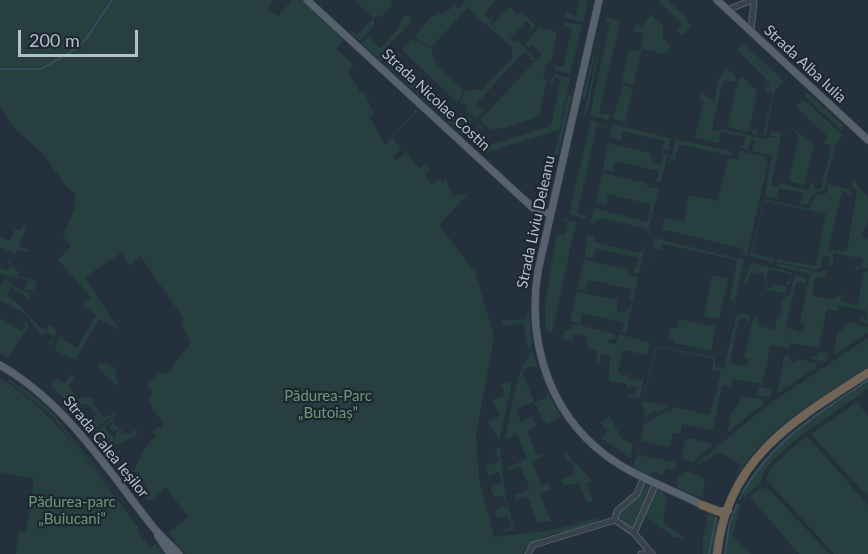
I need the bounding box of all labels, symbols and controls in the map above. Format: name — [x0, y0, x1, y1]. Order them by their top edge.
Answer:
scale bar — [21, 18, 141, 56]
street label: Strada Alba Iulia — [760, 21, 850, 107]
text: 200 m — [29, 29, 80, 51]
street label: Strada Nicolae Costin — [378, 45, 494, 155]
street label: Strada Liviu Deleanu — [513, 154, 559, 290]
park label: Pădurea-Parc „Butoiaș” — [284, 387, 372, 422]
street label: Strada Calea Ieșilor — [60, 393, 152, 501]
park label: Pădurea-parc „Buiucani” — [28, 493, 116, 528]

